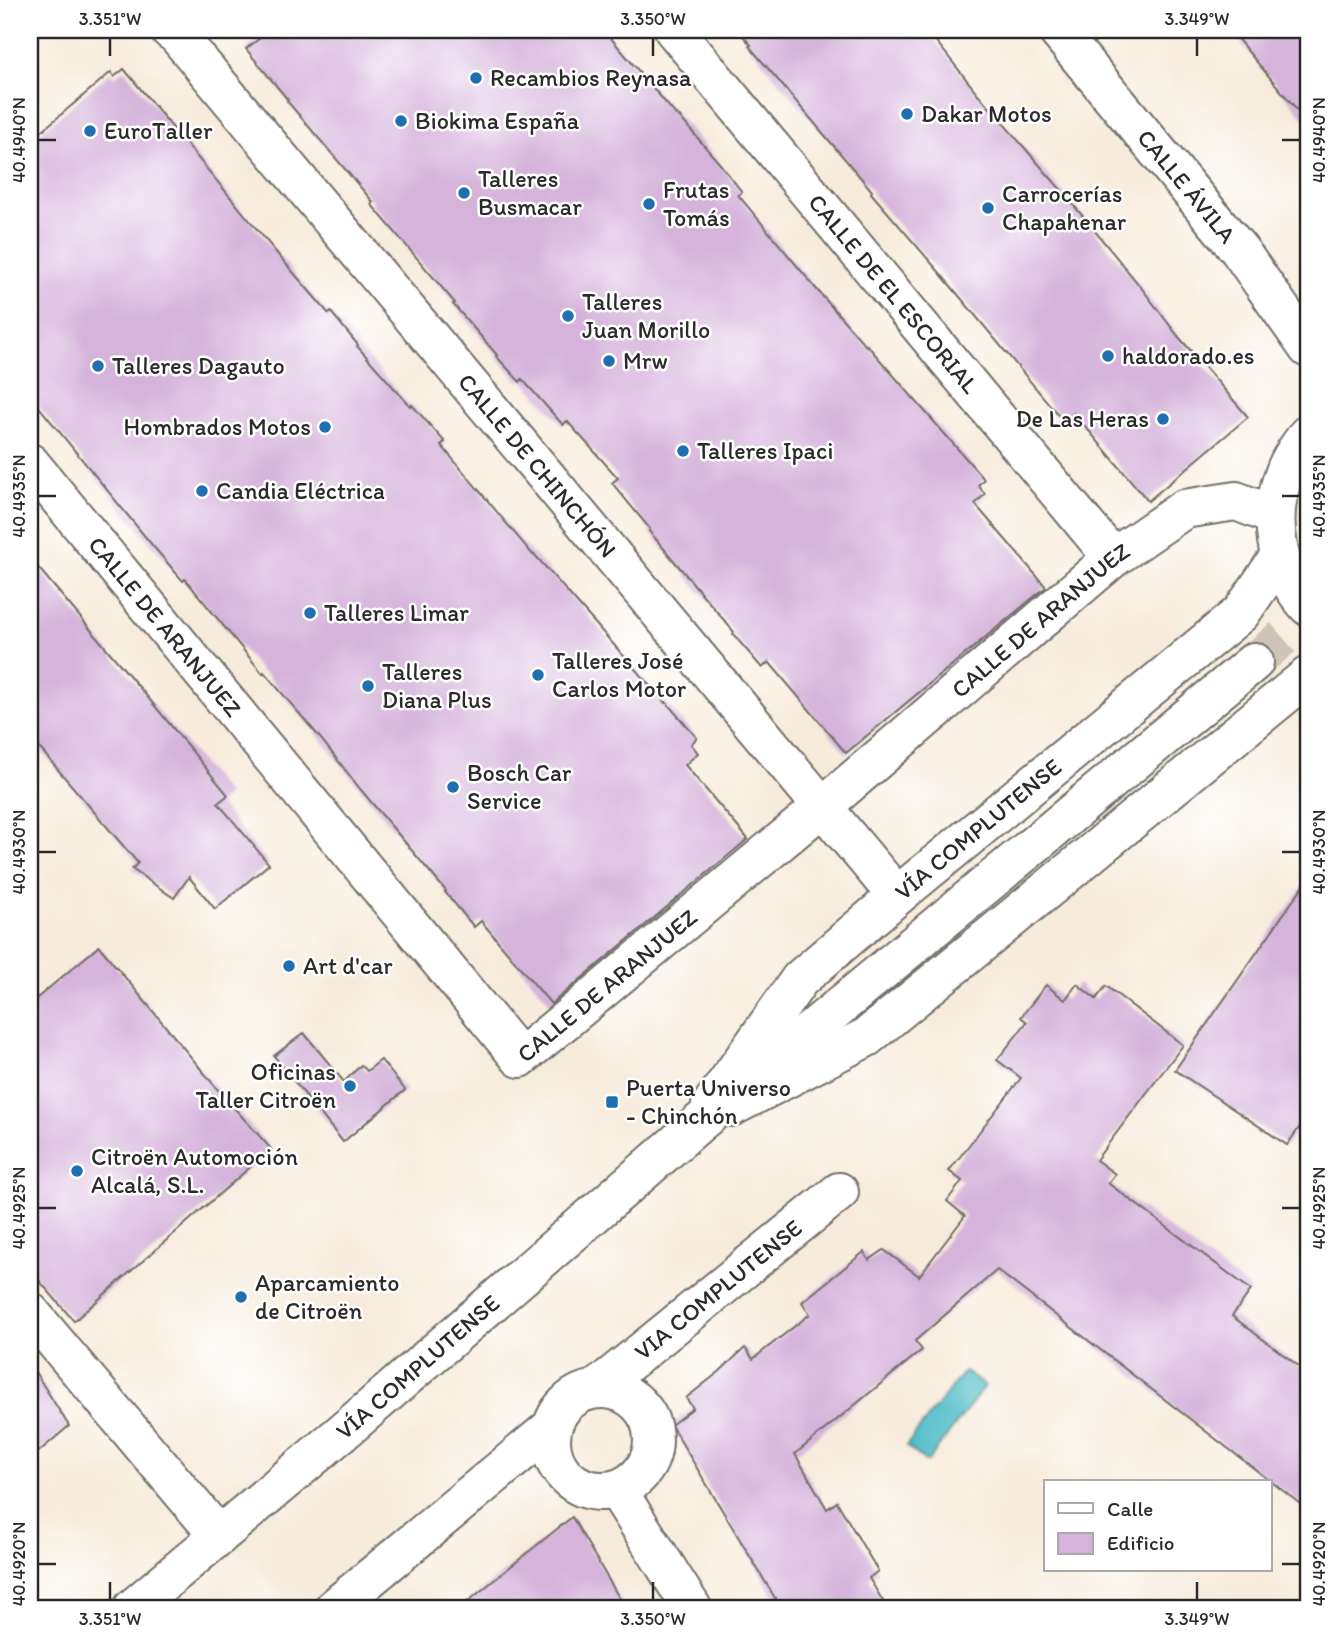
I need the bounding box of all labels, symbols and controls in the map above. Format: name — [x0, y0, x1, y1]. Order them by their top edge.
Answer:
text: 3.351°W — [79, 8, 141, 30]
text: 3.350°W — [620, 8, 686, 30]
text: 3.349°W — [1165, 8, 1229, 30]
place label: Recambios Reynasa — [490, 63, 692, 92]
marker: Recambios Reynasa — [468, 70, 484, 86]
text: 40.4940°N — [8, 97, 30, 183]
text: 40.4940°N — [1308, 97, 1330, 183]
place label: Dakar Motos — [921, 99, 1052, 128]
place label: Biokima España — [415, 106, 580, 135]
marker: Dakar Motos — [899, 106, 915, 122]
marker: Biokima España — [393, 113, 409, 129]
place label: EuroTaller — [104, 116, 213, 145]
marker: EuroTaller — [82, 123, 98, 139]
street label: CALLE ÁVILA — [1131, 123, 1242, 249]
place label: Talleres Busmacar — [478, 164, 582, 221]
place label: Frutas Tomás — [663, 175, 730, 232]
place label: Carrocerías Chapahenar — [1002, 179, 1126, 236]
marker: Talleres Busmacar — [456, 185, 472, 201]
street label: CALLE DE EL ESCORIAL — [802, 188, 985, 399]
marker: Frutas Tomás — [641, 196, 657, 212]
marker: Carrocerías Chapahenar — [980, 200, 996, 216]
place label: Talleres Juan Morillo — [582, 287, 710, 344]
marker: Talleres Juan Morillo — [560, 308, 576, 324]
place label: haldorado.es — [1122, 341, 1255, 370]
place label: Mrw — [623, 346, 668, 375]
marker: haldorado.es — [1100, 348, 1116, 364]
place label: Talleres Dagauto — [112, 351, 285, 380]
marker: Mrw — [601, 353, 617, 369]
marker: Talleres Dagauto — [90, 358, 106, 374]
street label: CALLE DE CHINCHÓN — [452, 367, 623, 563]
place label: De Las Heras — [1016, 404, 1149, 433]
marker: De Las Heras — [1155, 411, 1171, 427]
place label: Hombrados Motos — [124, 412, 311, 441]
marker: Hombrados Motos — [317, 419, 333, 435]
place label: Talleres Ipaci — [697, 436, 833, 465]
marker: Talleres Ipaci — [675, 443, 691, 459]
text: 40.4935°N — [8, 454, 30, 538]
text: 40.4935°N — [1308, 454, 1330, 538]
place label: Candia Eléctrica — [216, 476, 385, 505]
marker: Candia Eléctrica — [194, 483, 210, 499]
street label: CALLE DE ARANJUEZ — [82, 530, 248, 723]
street label: CALLE DE ARANJUEZ — [945, 536, 1135, 704]
place label: Talleres Limar — [324, 598, 469, 627]
marker: Talleres Limar — [302, 605, 318, 621]
place label: Talleres José Carlos Motor — [552, 646, 686, 703]
place label: Talleres Diana Plus — [382, 657, 492, 714]
marker: Talleres José Carlos Motor — [530, 667, 546, 683]
marker: Talleres Diana Plus — [360, 678, 376, 694]
street label: VÍA COMPLUTENSE — [889, 752, 1067, 906]
place label: Bosch Car Service — [467, 758, 572, 815]
marker: Bosch Car Service — [445, 779, 461, 795]
text: 40.4930°N — [8, 810, 30, 894]
text: 40.4930°N — [1308, 810, 1330, 894]
street label: CALLE DE ARANJUEZ — [511, 902, 703, 1068]
place label: Art d'car — [303, 951, 393, 980]
marker: Art d'car — [281, 958, 297, 974]
place label: Oficinas Taller Citroën — [196, 1057, 336, 1114]
place label: Puerta Universo - Chinchón — [626, 1073, 791, 1130]
marker: Oficinas Taller Citroën — [342, 1078, 358, 1094]
marker: Puerta Universo - Chinchón — [604, 1094, 620, 1110]
place label: Citroën Automoción Alcalá, S.L. — [91, 1142, 298, 1199]
marker: Citroën Automoción Alcalá, S.L. — [69, 1163, 85, 1179]
text: 40.4925°N — [8, 1167, 30, 1249]
text: 40.4925°N — [1308, 1167, 1330, 1249]
street label: VIA COMPLUTENSE — [628, 1213, 807, 1366]
place label: Aparcamiento de Citroën — [255, 1268, 399, 1325]
street label: VÍA COMPLUTENSE — [330, 1288, 505, 1445]
marker: Aparcamiento de Citroën — [233, 1289, 249, 1305]
legend — [1044, 1480, 1272, 1572]
text: Calle — [1107, 1496, 1153, 1521]
text: 40.4920°N — [8, 1522, 30, 1606]
text: 40.4920°N — [1308, 1522, 1330, 1606]
text: Edificio — [1107, 1530, 1175, 1555]
text: 3.351°W — [79, 1608, 141, 1630]
text: 3.350°W — [620, 1608, 686, 1630]
text: 3.349°W — [1165, 1608, 1229, 1630]

